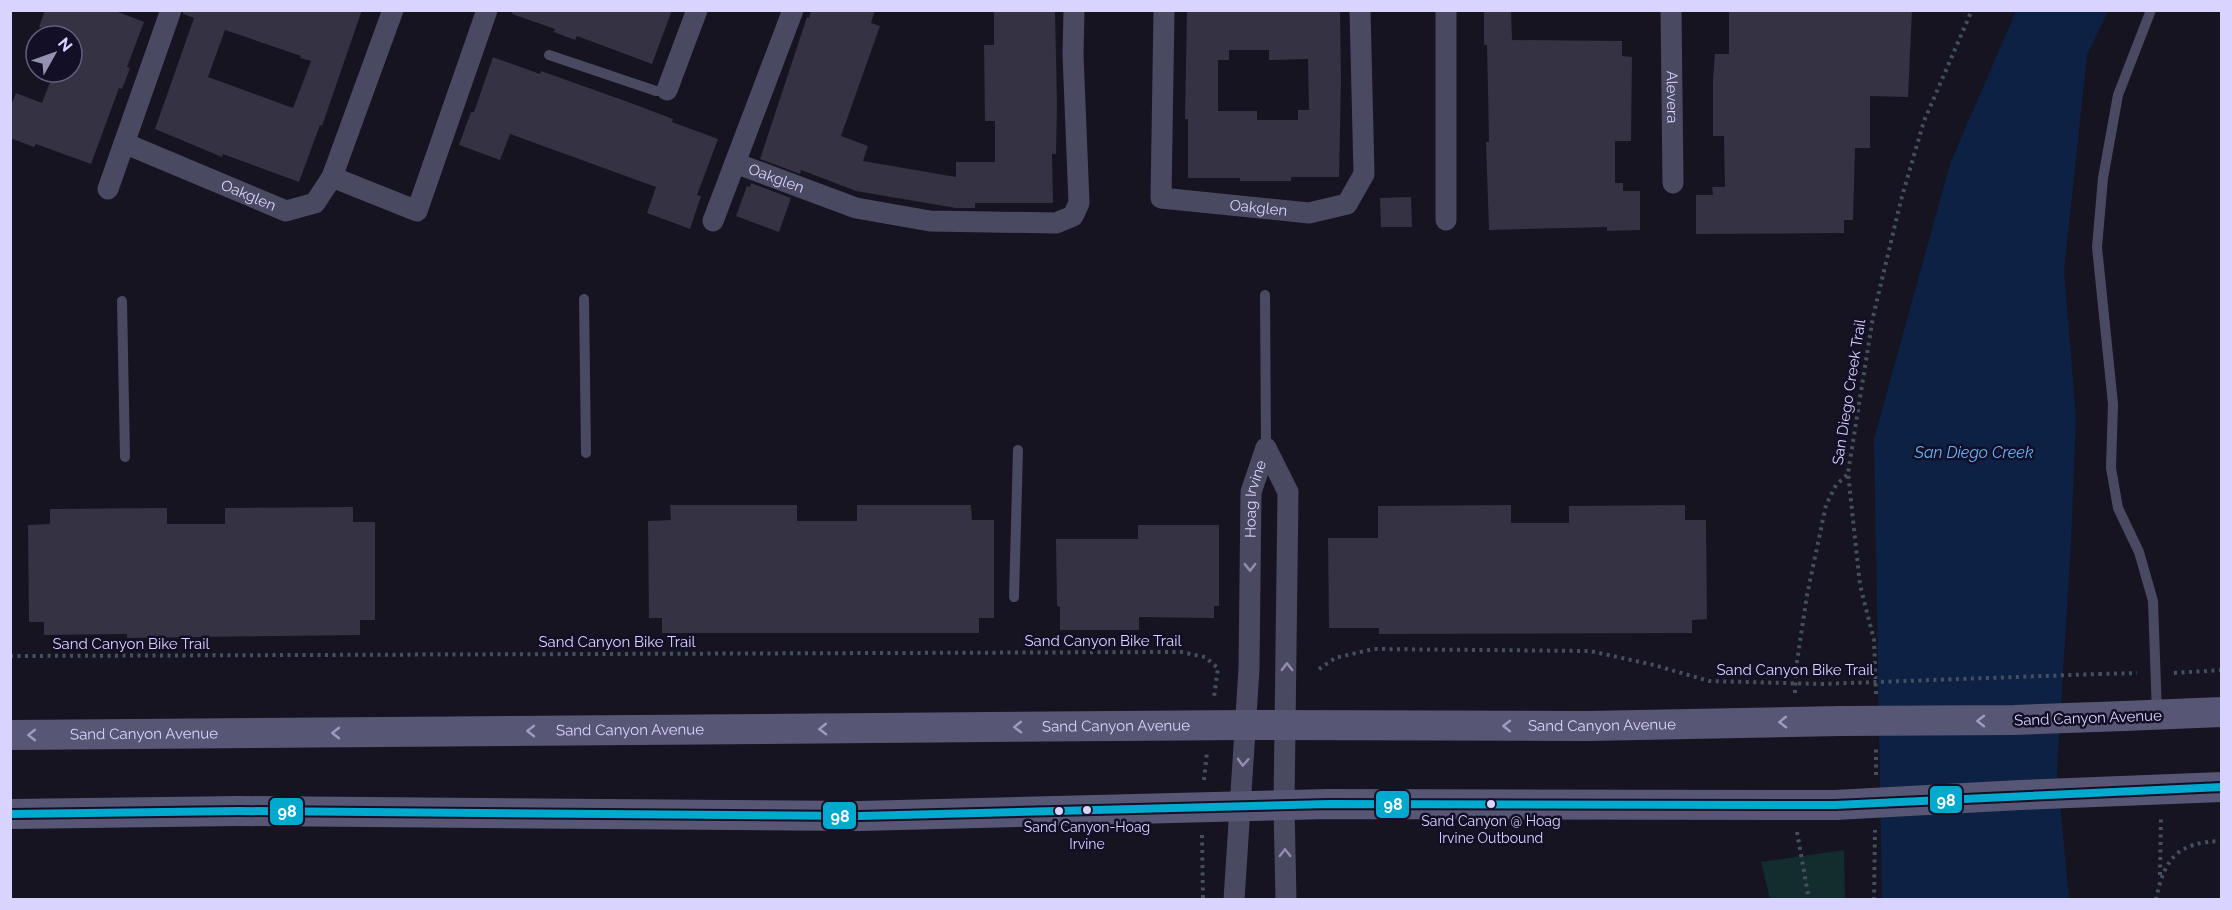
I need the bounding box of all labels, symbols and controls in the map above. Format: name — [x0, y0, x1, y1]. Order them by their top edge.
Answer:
north arrow — [24, 24, 84, 84]
text: N — [54, 34, 76, 55]
street label: Alevera — [1663, 70, 1681, 124]
street label: Oakglen — [746, 160, 807, 197]
street label: Oakglen — [218, 176, 279, 215]
street label: Oakglen — [1229, 196, 1288, 220]
street label: San Diego Creek Trail — [1829, 317, 1870, 466]
water label: San Diego Creek — [1914, 443, 2034, 462]
street label: Hoag Irvine — [1241, 458, 1270, 538]
one-way arrow — [1244, 562, 1256, 571]
street label: Sand Canyon Bike Trail — [1024, 632, 1182, 650]
street label: Sand Canyon Bike Trail — [538, 633, 696, 651]
street label: Sand Canyon Bike Trail — [52, 635, 210, 653]
street label: Sand Canyon Bike Trail — [1716, 661, 1874, 679]
one-way arrow — [1281, 663, 1293, 672]
street label: Sand Canyon Avenue — [2014, 706, 2162, 730]
one-way arrow — [1977, 714, 1986, 727]
street label: Sand Canyon Avenue — [1528, 715, 1676, 735]
street label: Sand Canyon Avenue — [1042, 716, 1190, 736]
one-way arrow — [1778, 716, 1787, 728]
street label: Sand Canyon Avenue — [556, 720, 704, 740]
one-way arrow — [1503, 720, 1512, 732]
one-way arrow — [1014, 721, 1023, 733]
one-way arrow — [819, 723, 828, 735]
street label: Sand Canyon Avenue — [70, 724, 218, 744]
one-way arrow — [526, 725, 535, 737]
one-way arrow — [331, 727, 340, 739]
one-way arrow — [28, 729, 37, 741]
one-way arrow — [1237, 757, 1250, 766]
line badge: 98 — [1929, 785, 1963, 814]
line badge: 98 — [1375, 790, 1410, 819]
text: 98 — [1936, 791, 1956, 810]
text: 98 — [1383, 795, 1403, 814]
line badge: 98 — [269, 797, 304, 826]
marker: Sand Canyon @ Hoag Irvine Outbound — [1485, 798, 1497, 810]
line badge: 98 — [822, 801, 857, 830]
text: 98 — [277, 802, 297, 821]
marker: Sand Canyon-Hoag Irvine — [1081, 804, 1093, 816]
unlabelled marker — [1053, 805, 1065, 817]
text: 98 — [830, 807, 850, 826]
place label: Sand Canyon @ Hoag Irvine Outbound — [1421, 813, 1561, 846]
place label: Sand Canyon-Hoag Irvine — [1024, 819, 1150, 852]
one-way arrow — [1279, 848, 1291, 857]

